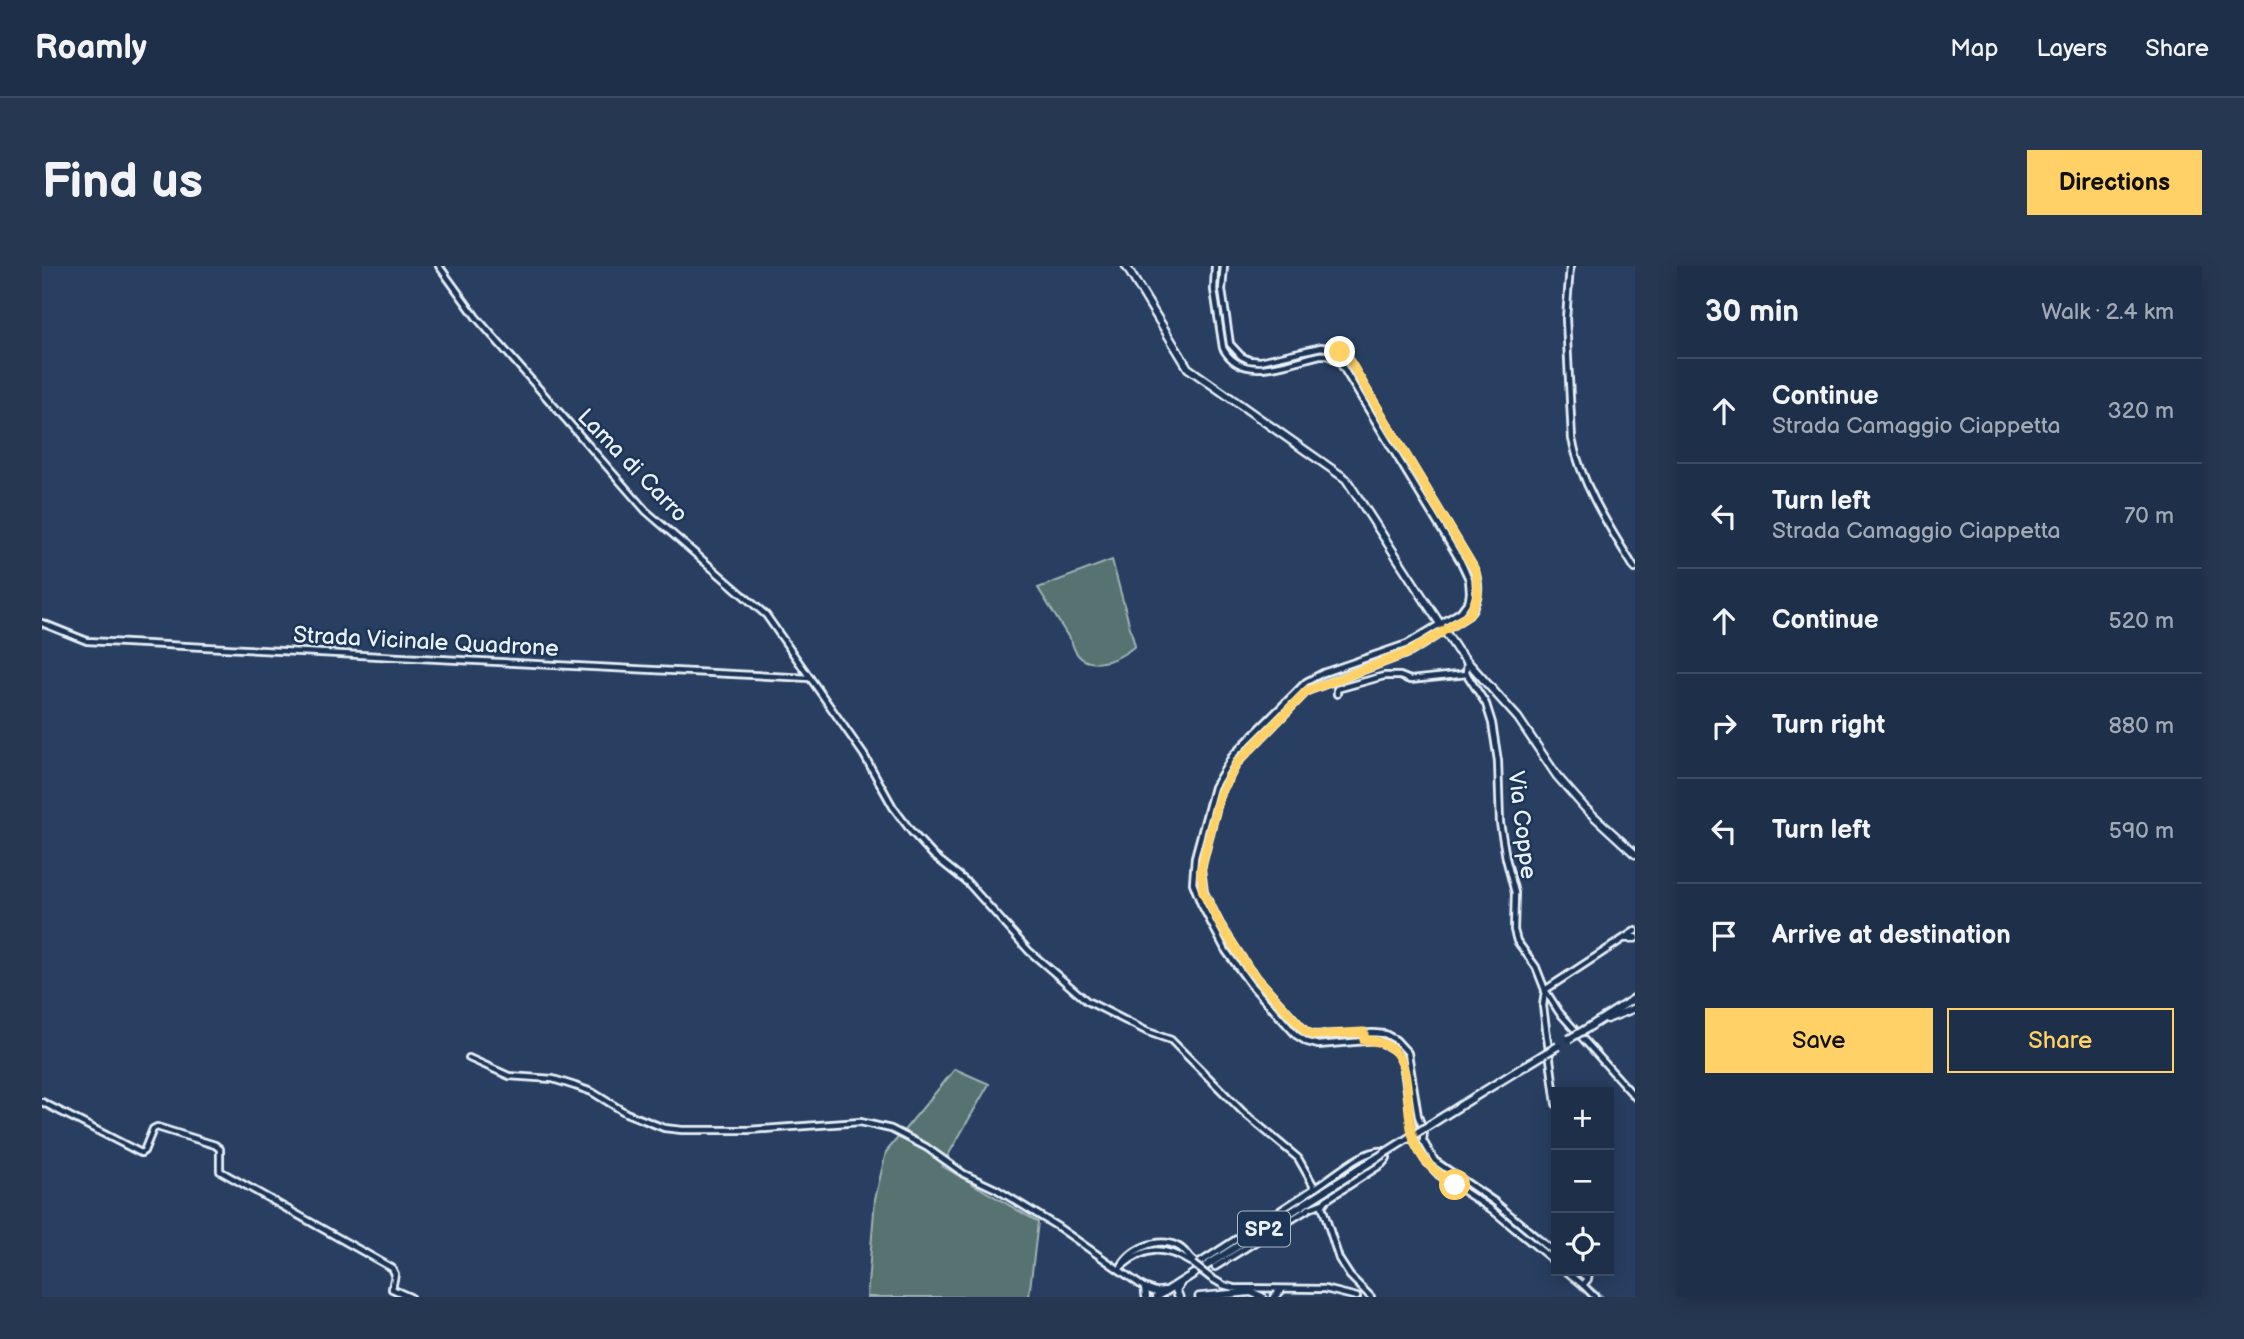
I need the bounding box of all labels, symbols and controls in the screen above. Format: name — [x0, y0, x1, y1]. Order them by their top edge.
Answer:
text: Roamly — [35, 28, 147, 68]
text: Map — [1950, 34, 1998, 63]
text: Layers — [2036, 34, 2107, 63]
text: Share — [2145, 34, 2209, 63]
button: Directions — [2027, 150, 2202, 215]
text: Find us — [42, 153, 203, 212]
text: 30 min — [1705, 294, 1799, 330]
text: Walk · 2.4 km — [2041, 298, 2174, 326]
route end — [1324, 336, 1355, 367]
text: Continue — [1772, 381, 1879, 412]
icon: ahead — [1705, 392, 1743, 430]
text: 320 m — [2108, 397, 2174, 425]
street label: Lama di Carro — [571, 403, 693, 528]
text: Strada Camaggio Ciappetta — [1772, 412, 2060, 440]
text: Turn left — [1772, 486, 1871, 517]
icon: left — [1705, 497, 1743, 535]
text: 70 m — [2124, 502, 2174, 530]
text: Strada Camaggio Ciappetta — [1772, 517, 2060, 545]
icon: ahead — [1705, 602, 1743, 640]
text: Continue — [1772, 605, 1879, 636]
text: 520 m — [2108, 607, 2174, 635]
street label: Strada Vicinale Quadrone — [292, 621, 559, 663]
icon: right — [1705, 707, 1743, 745]
text: Turn right — [1772, 710, 1885, 741]
text: 880 m — [2108, 712, 2174, 740]
street label: Via Coppe — [1501, 770, 1543, 881]
icon: left — [1705, 812, 1743, 850]
text: Turn left — [1772, 815, 1871, 846]
text: 590 m — [2109, 817, 2174, 845]
icon: arrive — [1705, 917, 1743, 955]
text: Arrive at destination — [1772, 920, 2011, 951]
button: Save — [1705, 1008, 1933, 1073]
button: Share — [1947, 1008, 2174, 1073]
map controls — [1551, 1087, 1614, 1276]
button: + — [1551, 1087, 1614, 1150]
button: − — [1551, 1150, 1614, 1213]
route start — [1439, 1169, 1470, 1200]
road number: SP2 — [1238, 1212, 1290, 1247]
button: locate — [1551, 1213, 1614, 1276]

